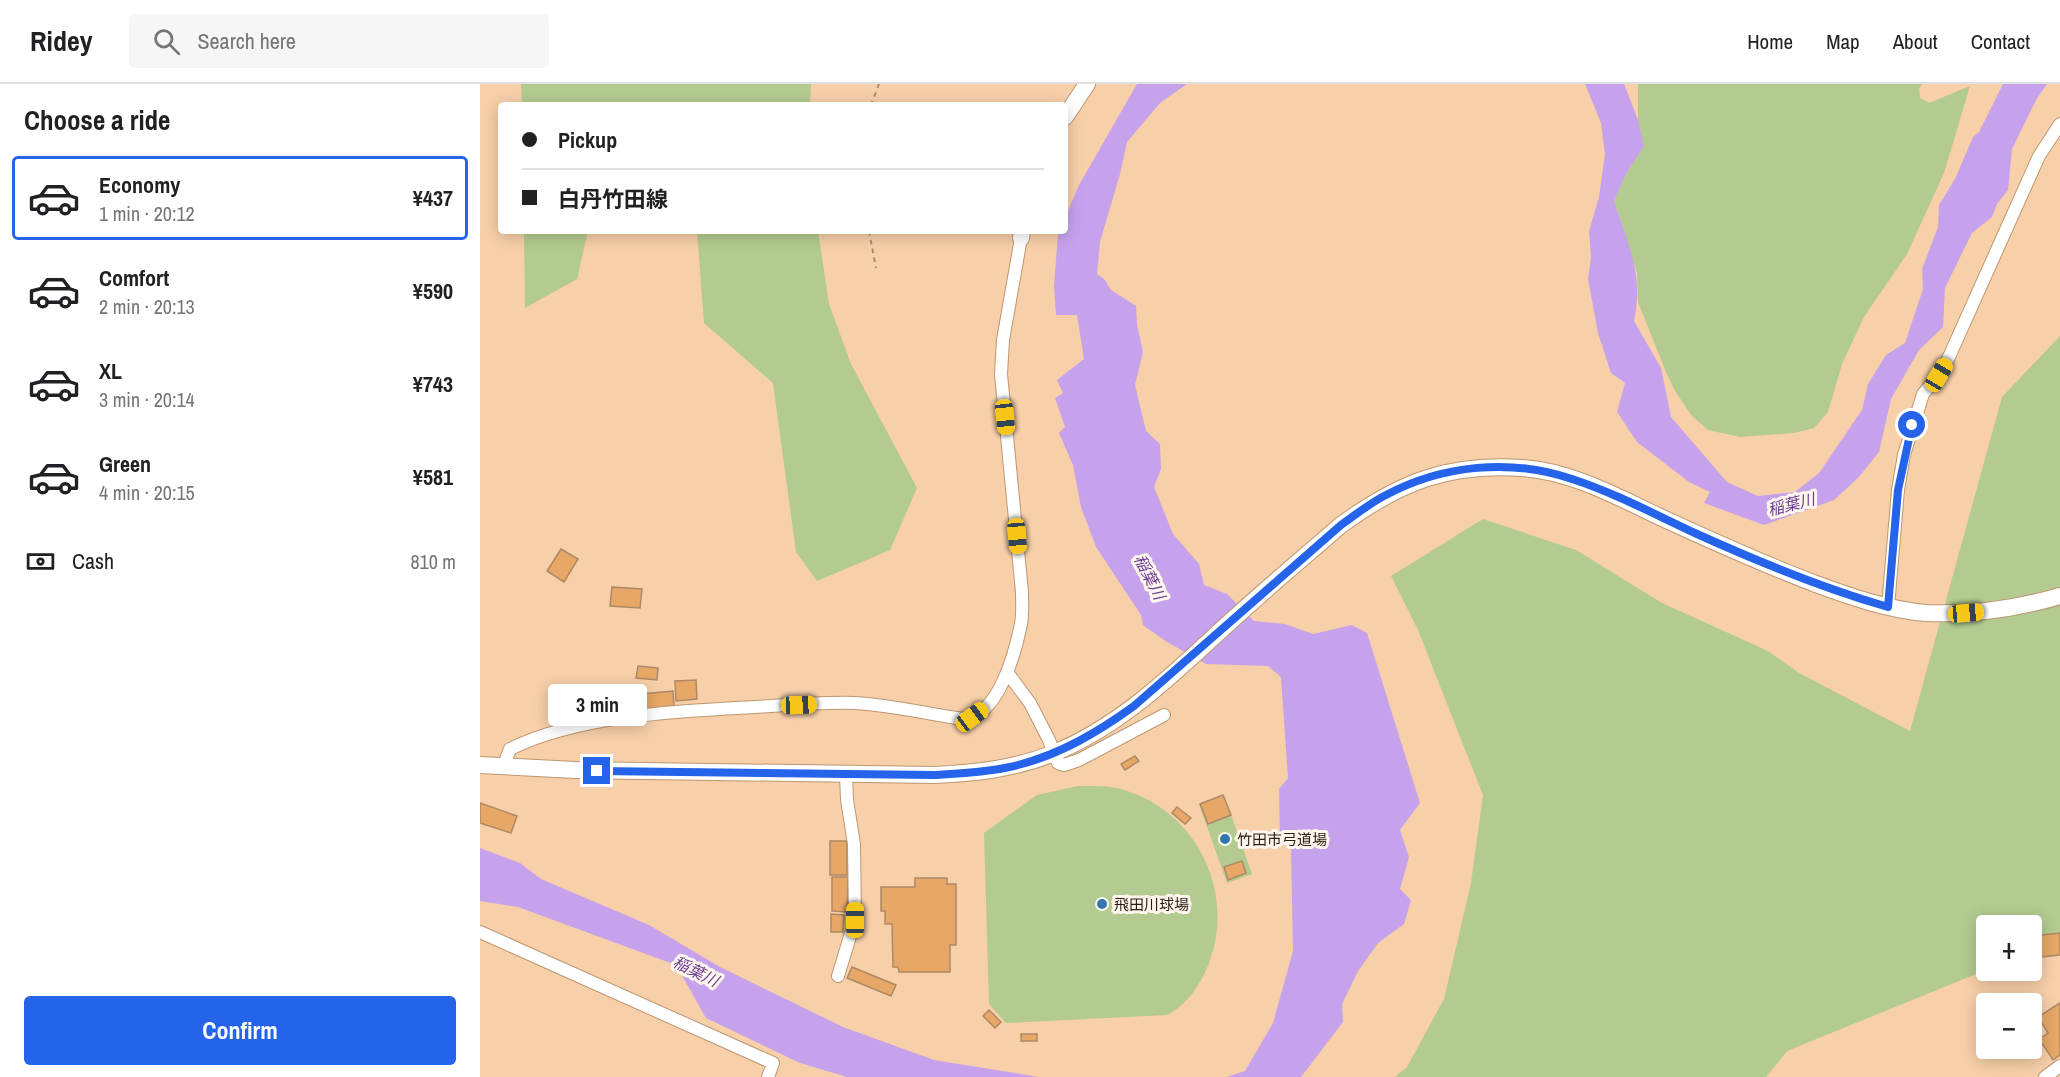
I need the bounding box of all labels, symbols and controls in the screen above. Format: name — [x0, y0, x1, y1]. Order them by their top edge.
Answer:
search box — [129, 14, 549, 68]
text: Ridey — [30, 22, 93, 60]
icon: search — [150, 25, 183, 58]
text: Search here — [198, 26, 296, 56]
text: Home — [1747, 27, 1793, 56]
text: Map — [1826, 27, 1860, 56]
text: About — [1893, 27, 1938, 56]
text: Contact — [1971, 27, 2030, 56]
text: Choose a ride — [24, 102, 170, 138]
text: Pickup — [558, 125, 617, 155]
text: Economy — [99, 170, 180, 200]
icon: car — [27, 171, 81, 225]
text: ¥437 — [413, 183, 453, 213]
text: 白丹竹田線 — [558, 184, 668, 214]
text: 1 min · 20:12 — [99, 200, 195, 227]
text: Comfort — [99, 263, 169, 293]
icon: car — [27, 264, 81, 318]
text: ¥590 — [413, 276, 453, 306]
text: 2 min · 20:13 — [99, 293, 195, 320]
car — [1922, 355, 1956, 395]
text: XL — [99, 356, 122, 386]
icon: car — [27, 357, 81, 411]
text: ¥743 — [413, 369, 453, 399]
text: 3 min · 20:14 — [99, 386, 195, 413]
car — [994, 398, 1016, 436]
route start — [1898, 411, 1925, 438]
text: Green — [99, 449, 151, 479]
icon: car — [27, 450, 81, 504]
text: ¥581 — [413, 462, 453, 492]
text: 4 min · 20:15 — [99, 479, 195, 506]
water label: 稲葉川 — [1765, 487, 1819, 520]
car — [1006, 517, 1028, 555]
icon: cash — [24, 545, 57, 578]
text: Cash — [72, 546, 114, 576]
text: 810 m — [410, 548, 456, 575]
water label: 稲葉川 — [1129, 551, 1172, 605]
car — [1947, 602, 1985, 624]
callout: 3 min — [548, 684, 646, 726]
text: 3 min — [576, 691, 619, 718]
car — [781, 695, 817, 715]
car — [952, 699, 992, 735]
route end — [583, 757, 610, 784]
place label: 竹田市弓道場 — [1237, 829, 1327, 850]
marker: 竹田市弓道場 — [1218, 832, 1232, 846]
place label: 飛田川球場 — [1114, 894, 1189, 915]
marker: 飛田川球場 — [1095, 897, 1109, 911]
car — [846, 902, 864, 938]
map controls — [1976, 915, 2042, 1059]
button: + — [1976, 915, 2042, 981]
water label: 稲葉川 — [670, 951, 724, 992]
button: − — [1976, 993, 2042, 1059]
button: Confirm — [24, 996, 456, 1065]

